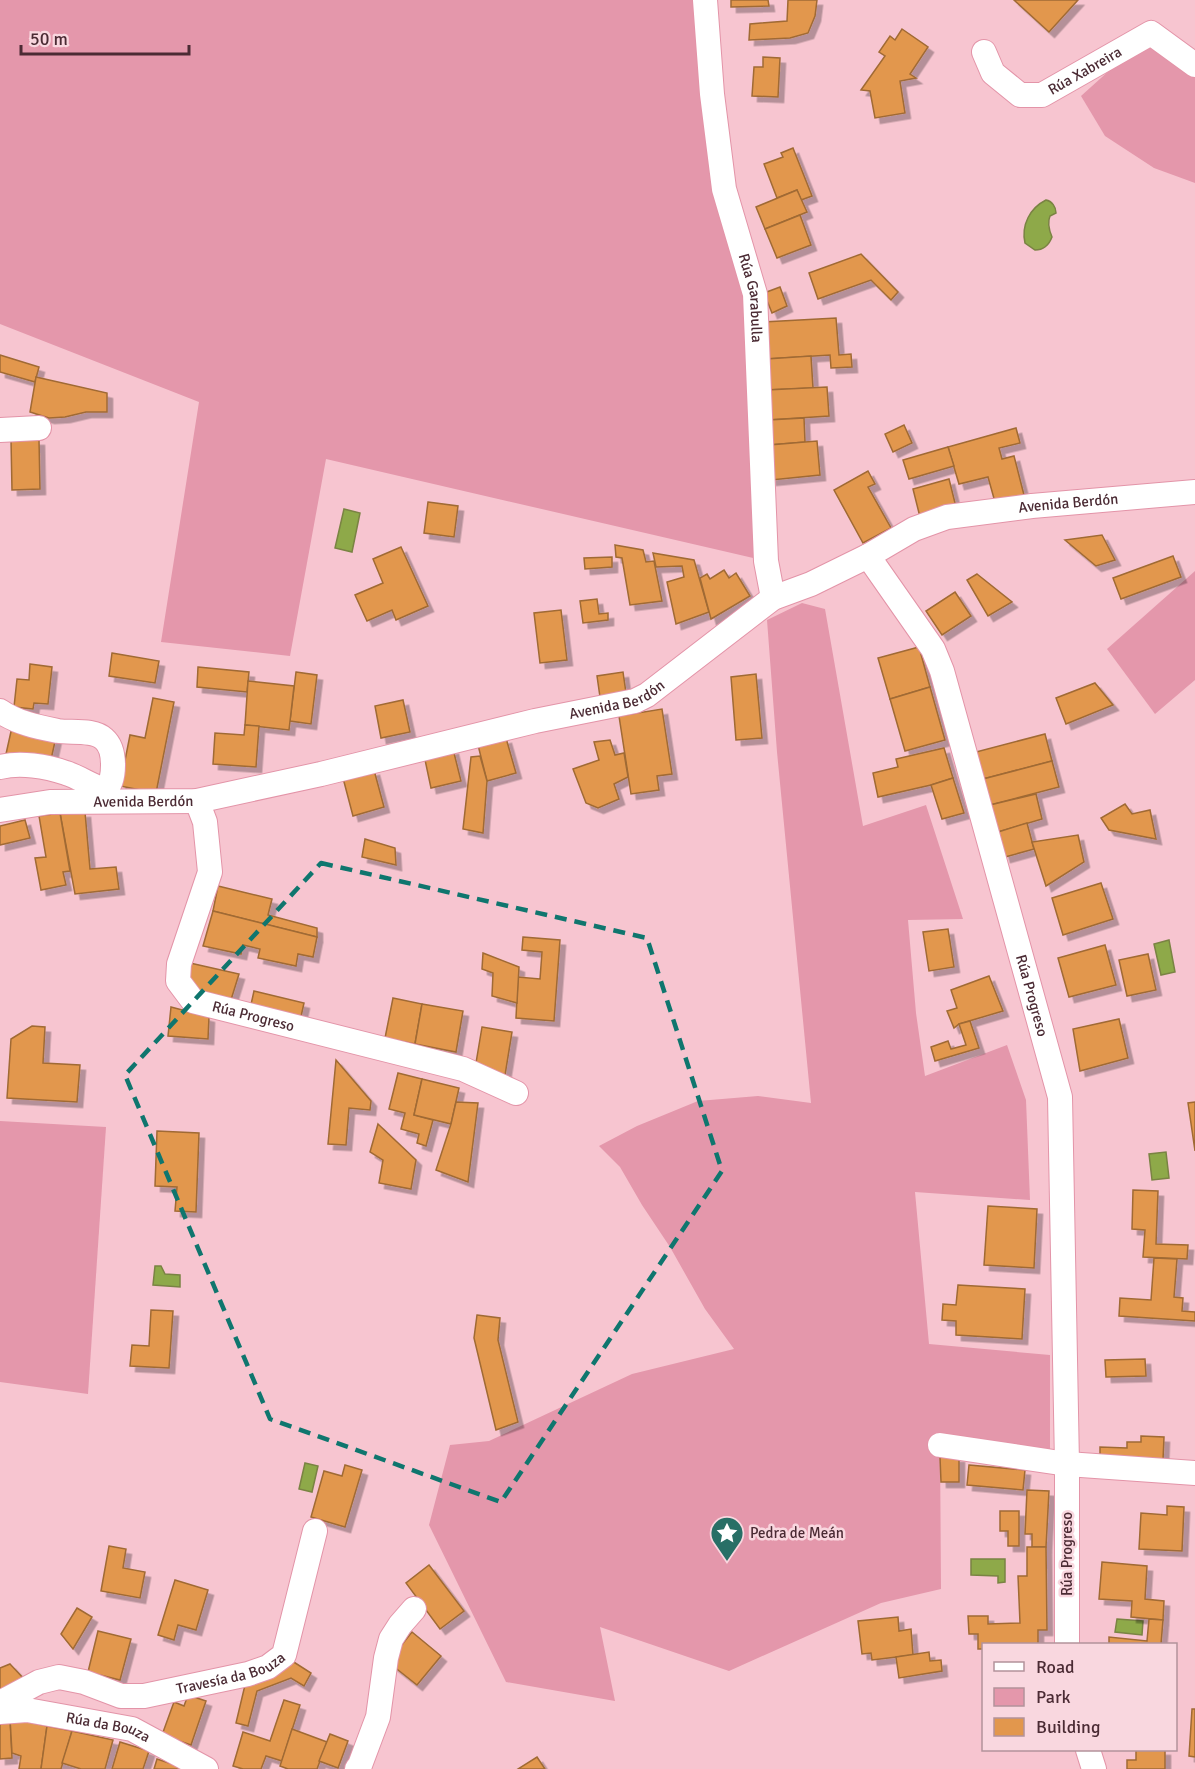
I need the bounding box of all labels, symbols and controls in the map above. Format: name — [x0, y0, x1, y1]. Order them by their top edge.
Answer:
scale bar — [21, 18, 189, 56]
text: 50 m — [30, 28, 68, 50]
street label: Rúa Xabreira — [1045, 43, 1125, 99]
street label: Rúa Garabulla — [735, 251, 766, 343]
street label: Avenida Berdón — [1017, 490, 1119, 517]
street label: Avenida Berdón — [567, 676, 668, 723]
street label: Avenida Berdón — [93, 792, 194, 811]
street label: Rúa Progreso — [1012, 953, 1052, 1039]
street label: Rúa Progreso — [210, 997, 297, 1035]
street label: Rúa Progreso — [1058, 1512, 1076, 1596]
place icon: Pedra de Meán — [709, 1515, 745, 1562]
place label: Pedra de Meán — [750, 1524, 844, 1542]
legend — [982, 1643, 1177, 1751]
street label: Travesía da Bouza — [175, 1648, 289, 1698]
text: Road — [1036, 1656, 1075, 1678]
text: Park — [1036, 1686, 1071, 1708]
street label: Rúa da Bouza — [65, 1708, 153, 1746]
text: Building — [1036, 1716, 1100, 1738]

